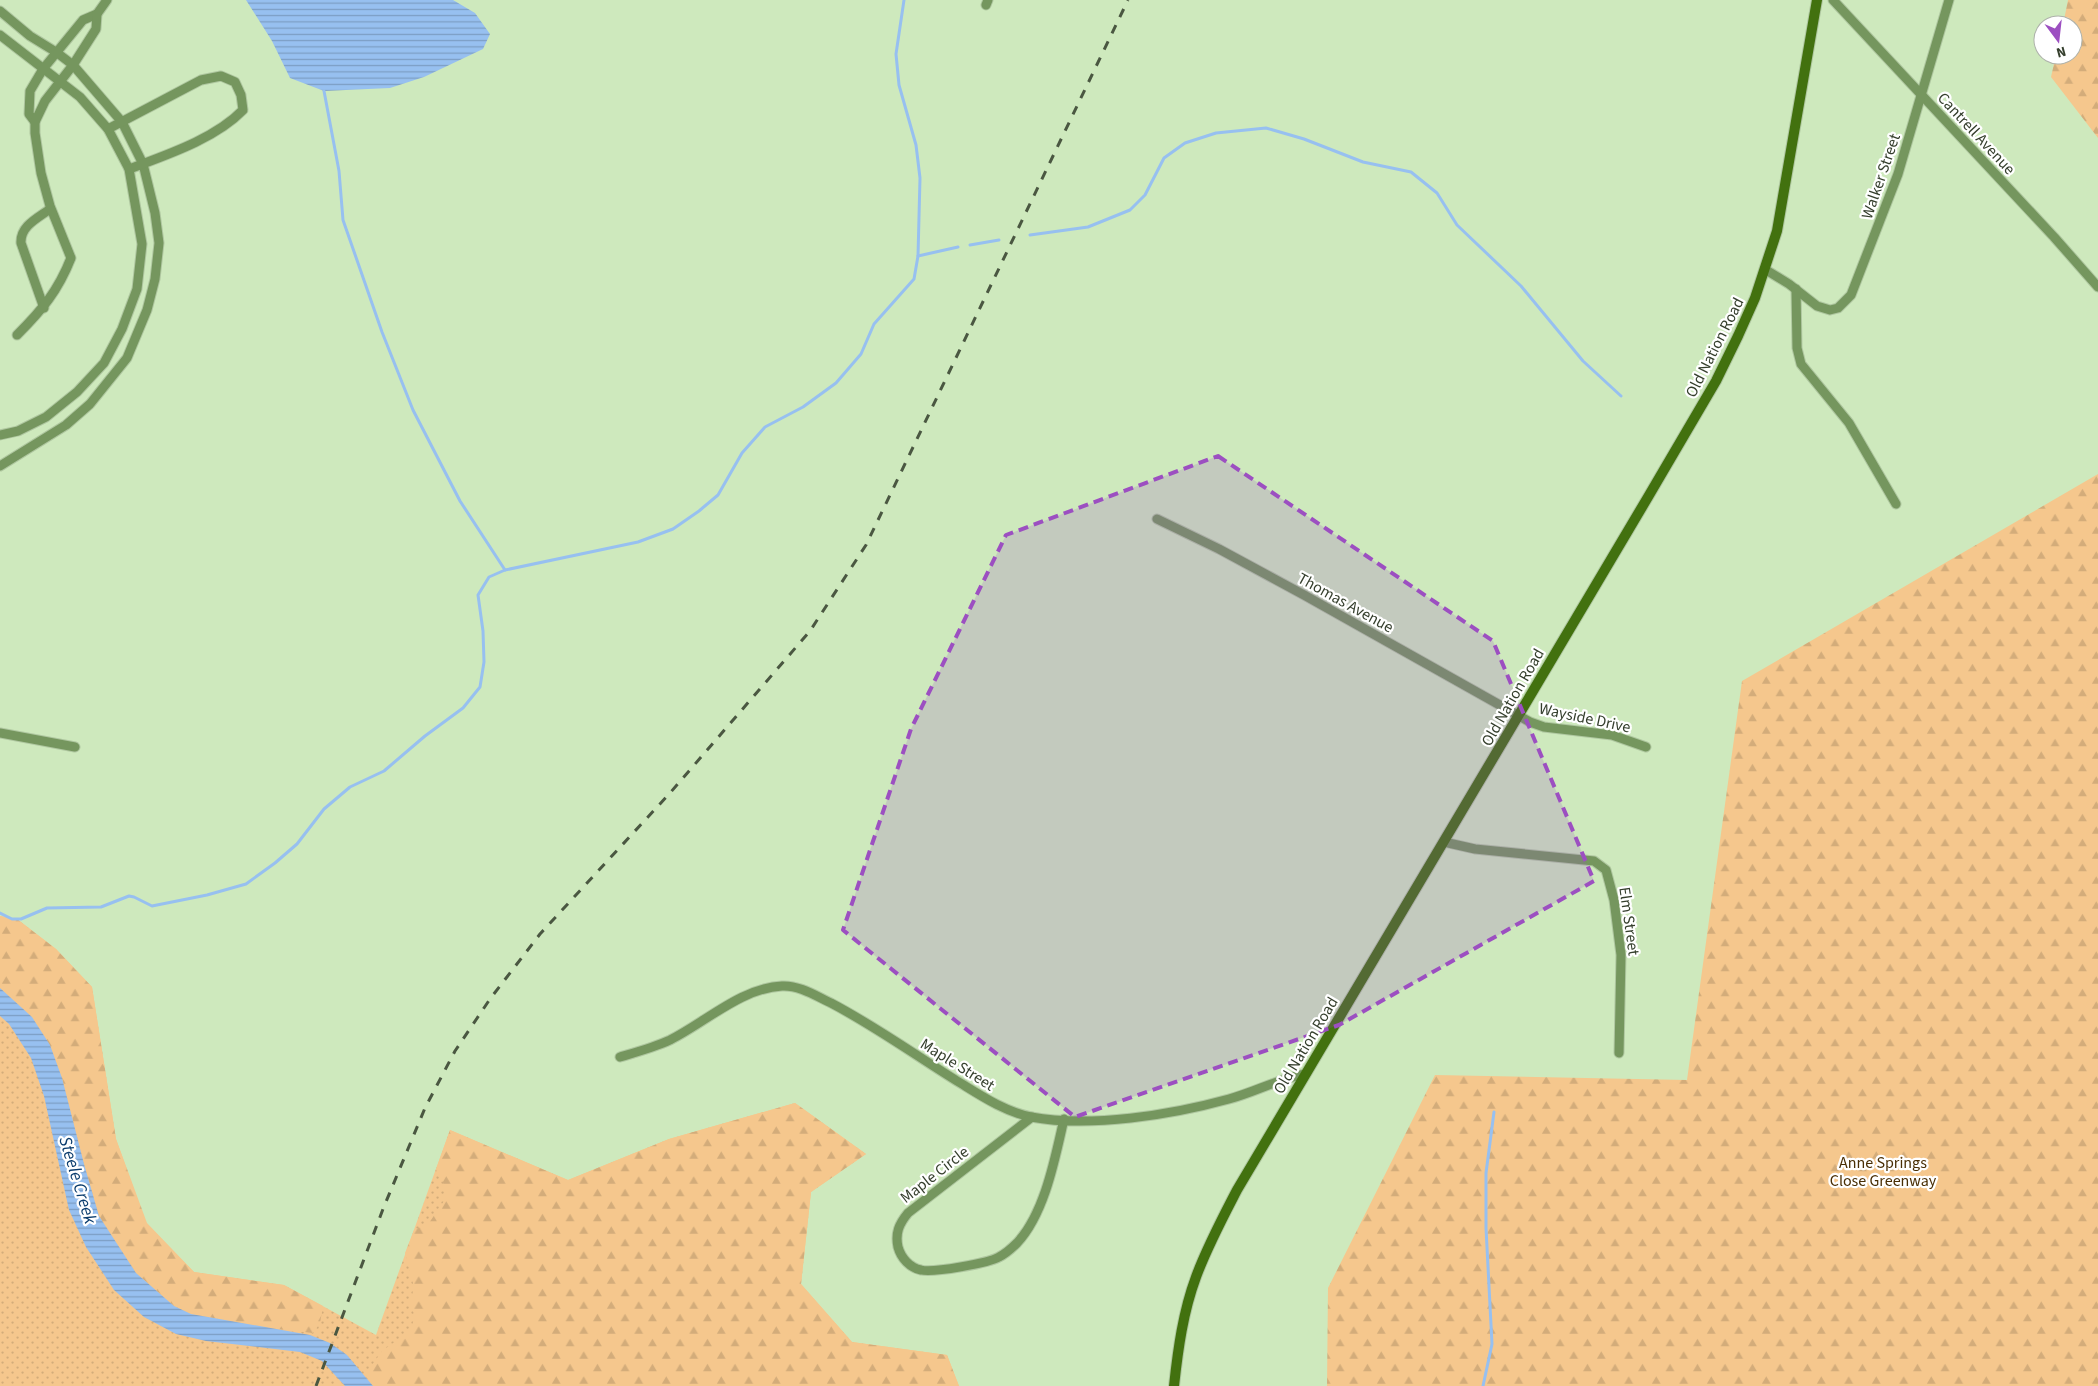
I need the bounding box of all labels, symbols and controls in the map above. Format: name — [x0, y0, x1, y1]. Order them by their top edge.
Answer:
north arrow — [2033, 15, 2083, 65]
text: N — [2054, 41, 2068, 62]
street label: Cantrell Avenue — [1932, 88, 2020, 180]
street label: Walker Street — [1856, 130, 1906, 222]
street label: Old Nation Road — [1680, 294, 1750, 401]
street label: Thomas Avenue — [1294, 567, 1397, 638]
street label: Old Nation Road — [1476, 645, 1550, 750]
street label: Wayside Drive — [1537, 698, 1633, 738]
street label: Elm Street — [1613, 885, 1645, 957]
street label: Old Nation Road — [1268, 993, 1343, 1098]
street label: Maple Street — [916, 1033, 999, 1097]
water label: Steele Creek — [52, 1133, 103, 1227]
street label: Maple Circle — [896, 1141, 974, 1209]
park label: Anne Springs Close Greenway — [1830, 1152, 1937, 1192]

